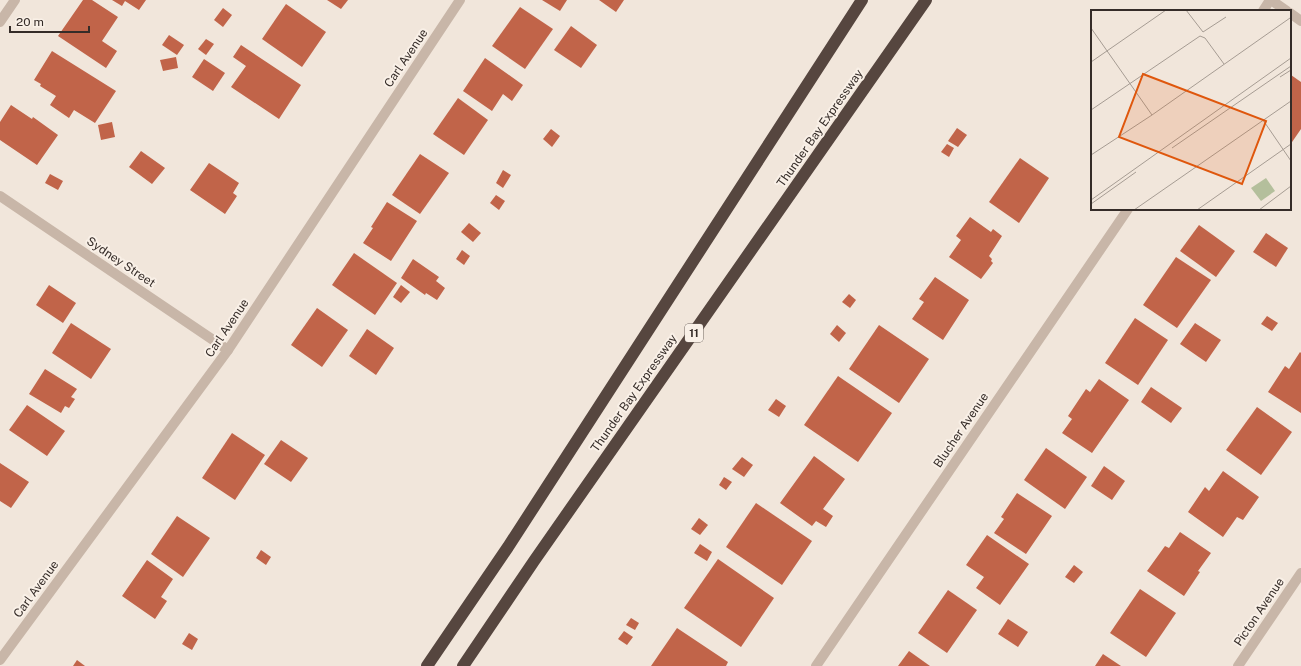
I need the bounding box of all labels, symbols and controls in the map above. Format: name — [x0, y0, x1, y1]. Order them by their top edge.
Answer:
scale bar — [10, 8, 89, 34]
inset map — [1091, 10, 1291, 210]
text: 20 m — [16, 15, 44, 29]
street label: Carl Avenue — [381, 26, 431, 90]
street label: Thunder Bay Expressway — [774, 66, 866, 189]
street label: Sydney Street — [84, 234, 158, 290]
street label: Carl Avenue — [202, 296, 252, 360]
road number: 11 — [685, 324, 703, 342]
street label: Thunder Bay Expressway — [588, 331, 680, 454]
street label: Blucher Avenue — [931, 390, 991, 470]
street label: Carl Avenue — [11, 558, 62, 620]
street label: Picton Avenue — [1231, 575, 1287, 649]

